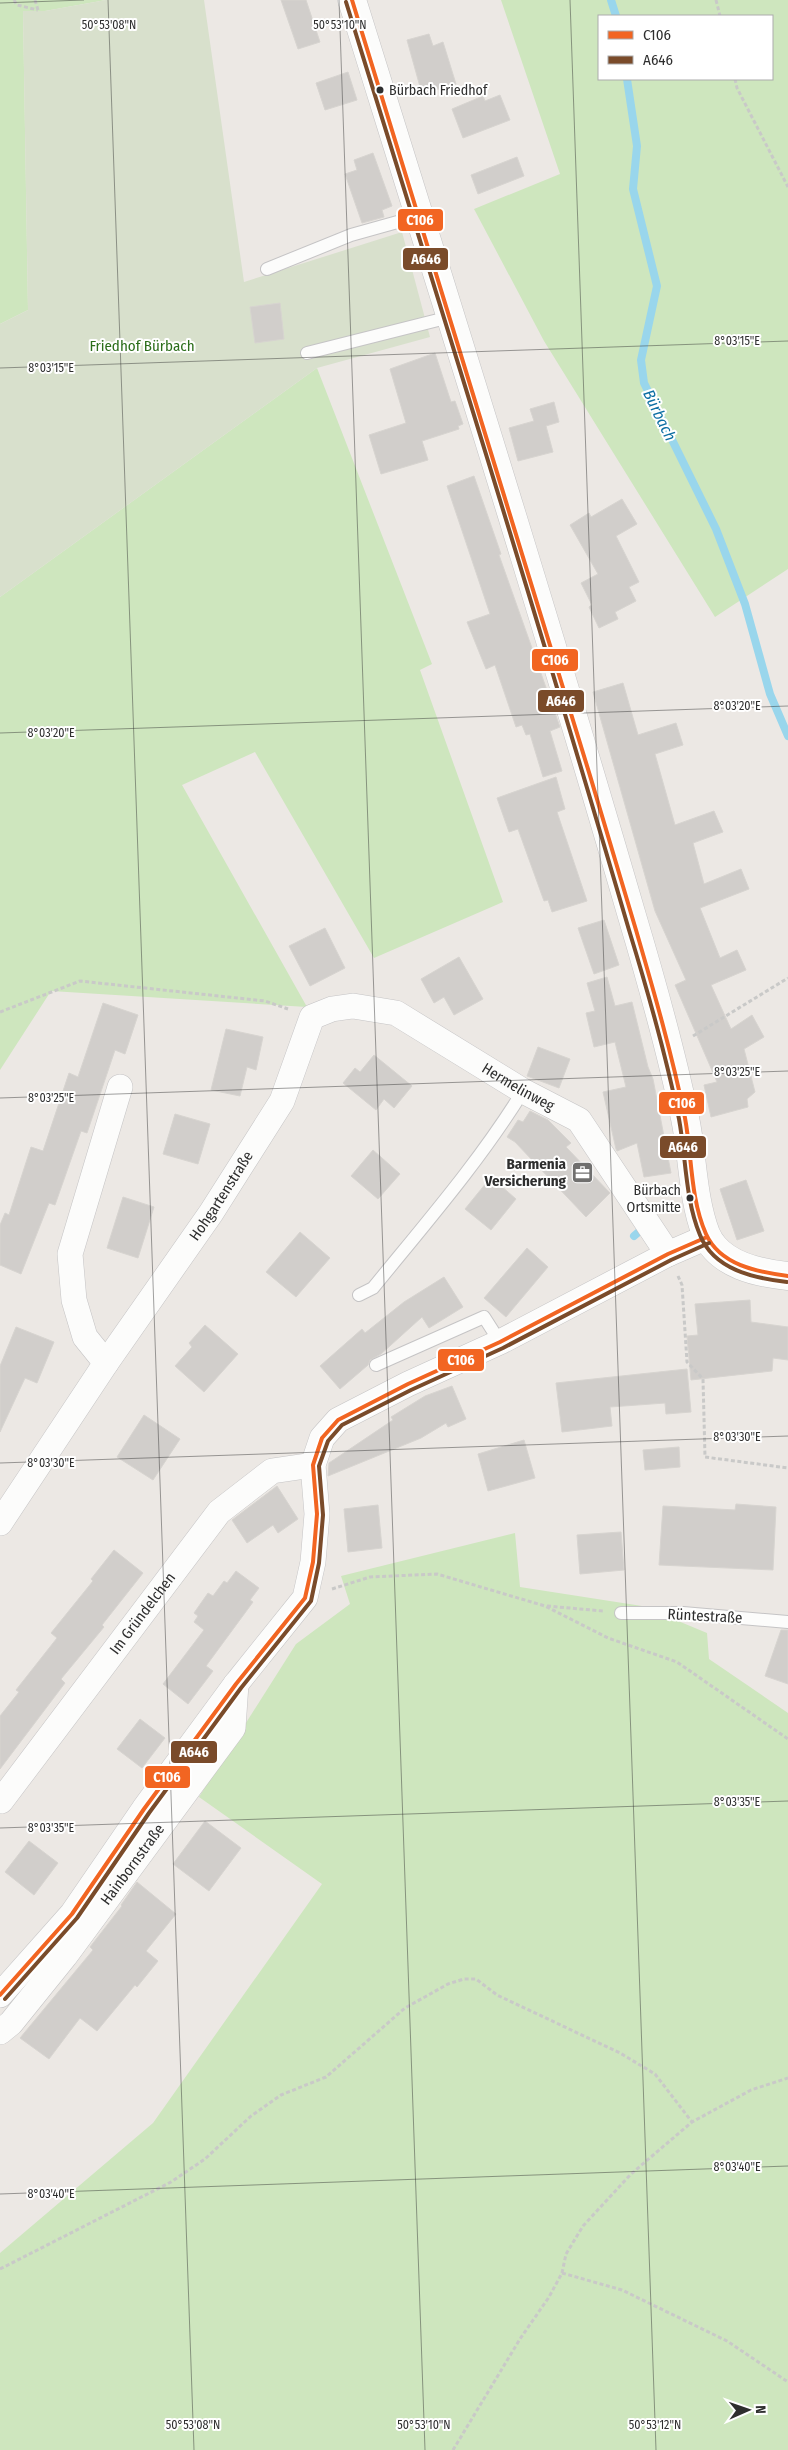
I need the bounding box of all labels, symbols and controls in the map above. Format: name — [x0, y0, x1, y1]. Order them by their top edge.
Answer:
legend — [598, 15, 773, 80]
text: 50°53'08"N — [82, 18, 136, 32]
text: 50°53'10"N — [313, 18, 367, 32]
text: C106 — [643, 26, 671, 44]
text: A646 — [643, 51, 673, 69]
place label: Bürbach Friedhof — [389, 82, 489, 99]
marker: Bürbach Friedhof — [375, 85, 385, 95]
line badge: C106 — [397, 208, 444, 232]
text: C106 — [406, 212, 434, 229]
line badge: A646 — [402, 247, 449, 271]
text: A646 — [410, 251, 441, 268]
text: 8°03'15"E — [714, 334, 760, 348]
park label: Friedhof Bürbach — [89, 337, 195, 355]
text: 8°03'15"E — [28, 361, 74, 375]
water label: Bürbach — [639, 387, 680, 444]
line badge: C106 — [531, 648, 579, 672]
text: C106 — [541, 652, 569, 669]
line badge: A646 — [537, 689, 585, 713]
text: A646 — [545, 693, 576, 710]
text: 8°03'20"E — [713, 699, 761, 713]
text: 8°03'20"E — [27, 726, 75, 740]
street label: Hermelinweg — [479, 1059, 557, 1115]
text: 8°03'25"E — [714, 1065, 760, 1079]
text: 8°03'25"E — [28, 1091, 74, 1105]
line badge: C106 — [658, 1091, 705, 1115]
text: C106 — [668, 1095, 696, 1112]
line badge: A646 — [659, 1135, 707, 1159]
text: A646 — [667, 1139, 698, 1156]
street label: Hohgartenstraße — [185, 1148, 257, 1244]
place label: Barmenia Versicherung — [484, 1155, 567, 1190]
office icon: Barmenia Versicherung — [570, 1161, 594, 1185]
place label: Bürbach Ortsmitte — [627, 1182, 681, 1216]
marker: Bürbach Ortsmitte — [685, 1193, 695, 1203]
line badge: C106 — [437, 1348, 485, 1372]
text: C106 — [447, 1352, 475, 1369]
text: 8°03'30"E — [713, 1430, 761, 1444]
text: 8°03'30"E — [27, 1456, 75, 1470]
street label: Im Gründelchen — [106, 1569, 179, 1658]
street label: Rüntestraße — [667, 1605, 743, 1627]
line badge: A646 — [170, 1740, 218, 1764]
text: A646 — [178, 1744, 209, 1761]
line badge: C106 — [144, 1765, 191, 1789]
text: C106 — [153, 1769, 181, 1786]
text: 8°03'35"E — [714, 1795, 761, 1809]
street label: Hainbornstraße — [97, 1820, 168, 1908]
text: 8°03'35"E — [28, 1821, 75, 1835]
text: 8°03'40"E — [713, 2160, 761, 2174]
text: 8°03'40"E — [27, 2187, 75, 2201]
north arrow — [723, 2385, 773, 2435]
text: N — [752, 2405, 769, 2414]
text: 50°53'08"N — [166, 2418, 220, 2432]
text: 50°53'10"N — [397, 2418, 451, 2432]
text: 50°53'12"N — [629, 2418, 681, 2432]

